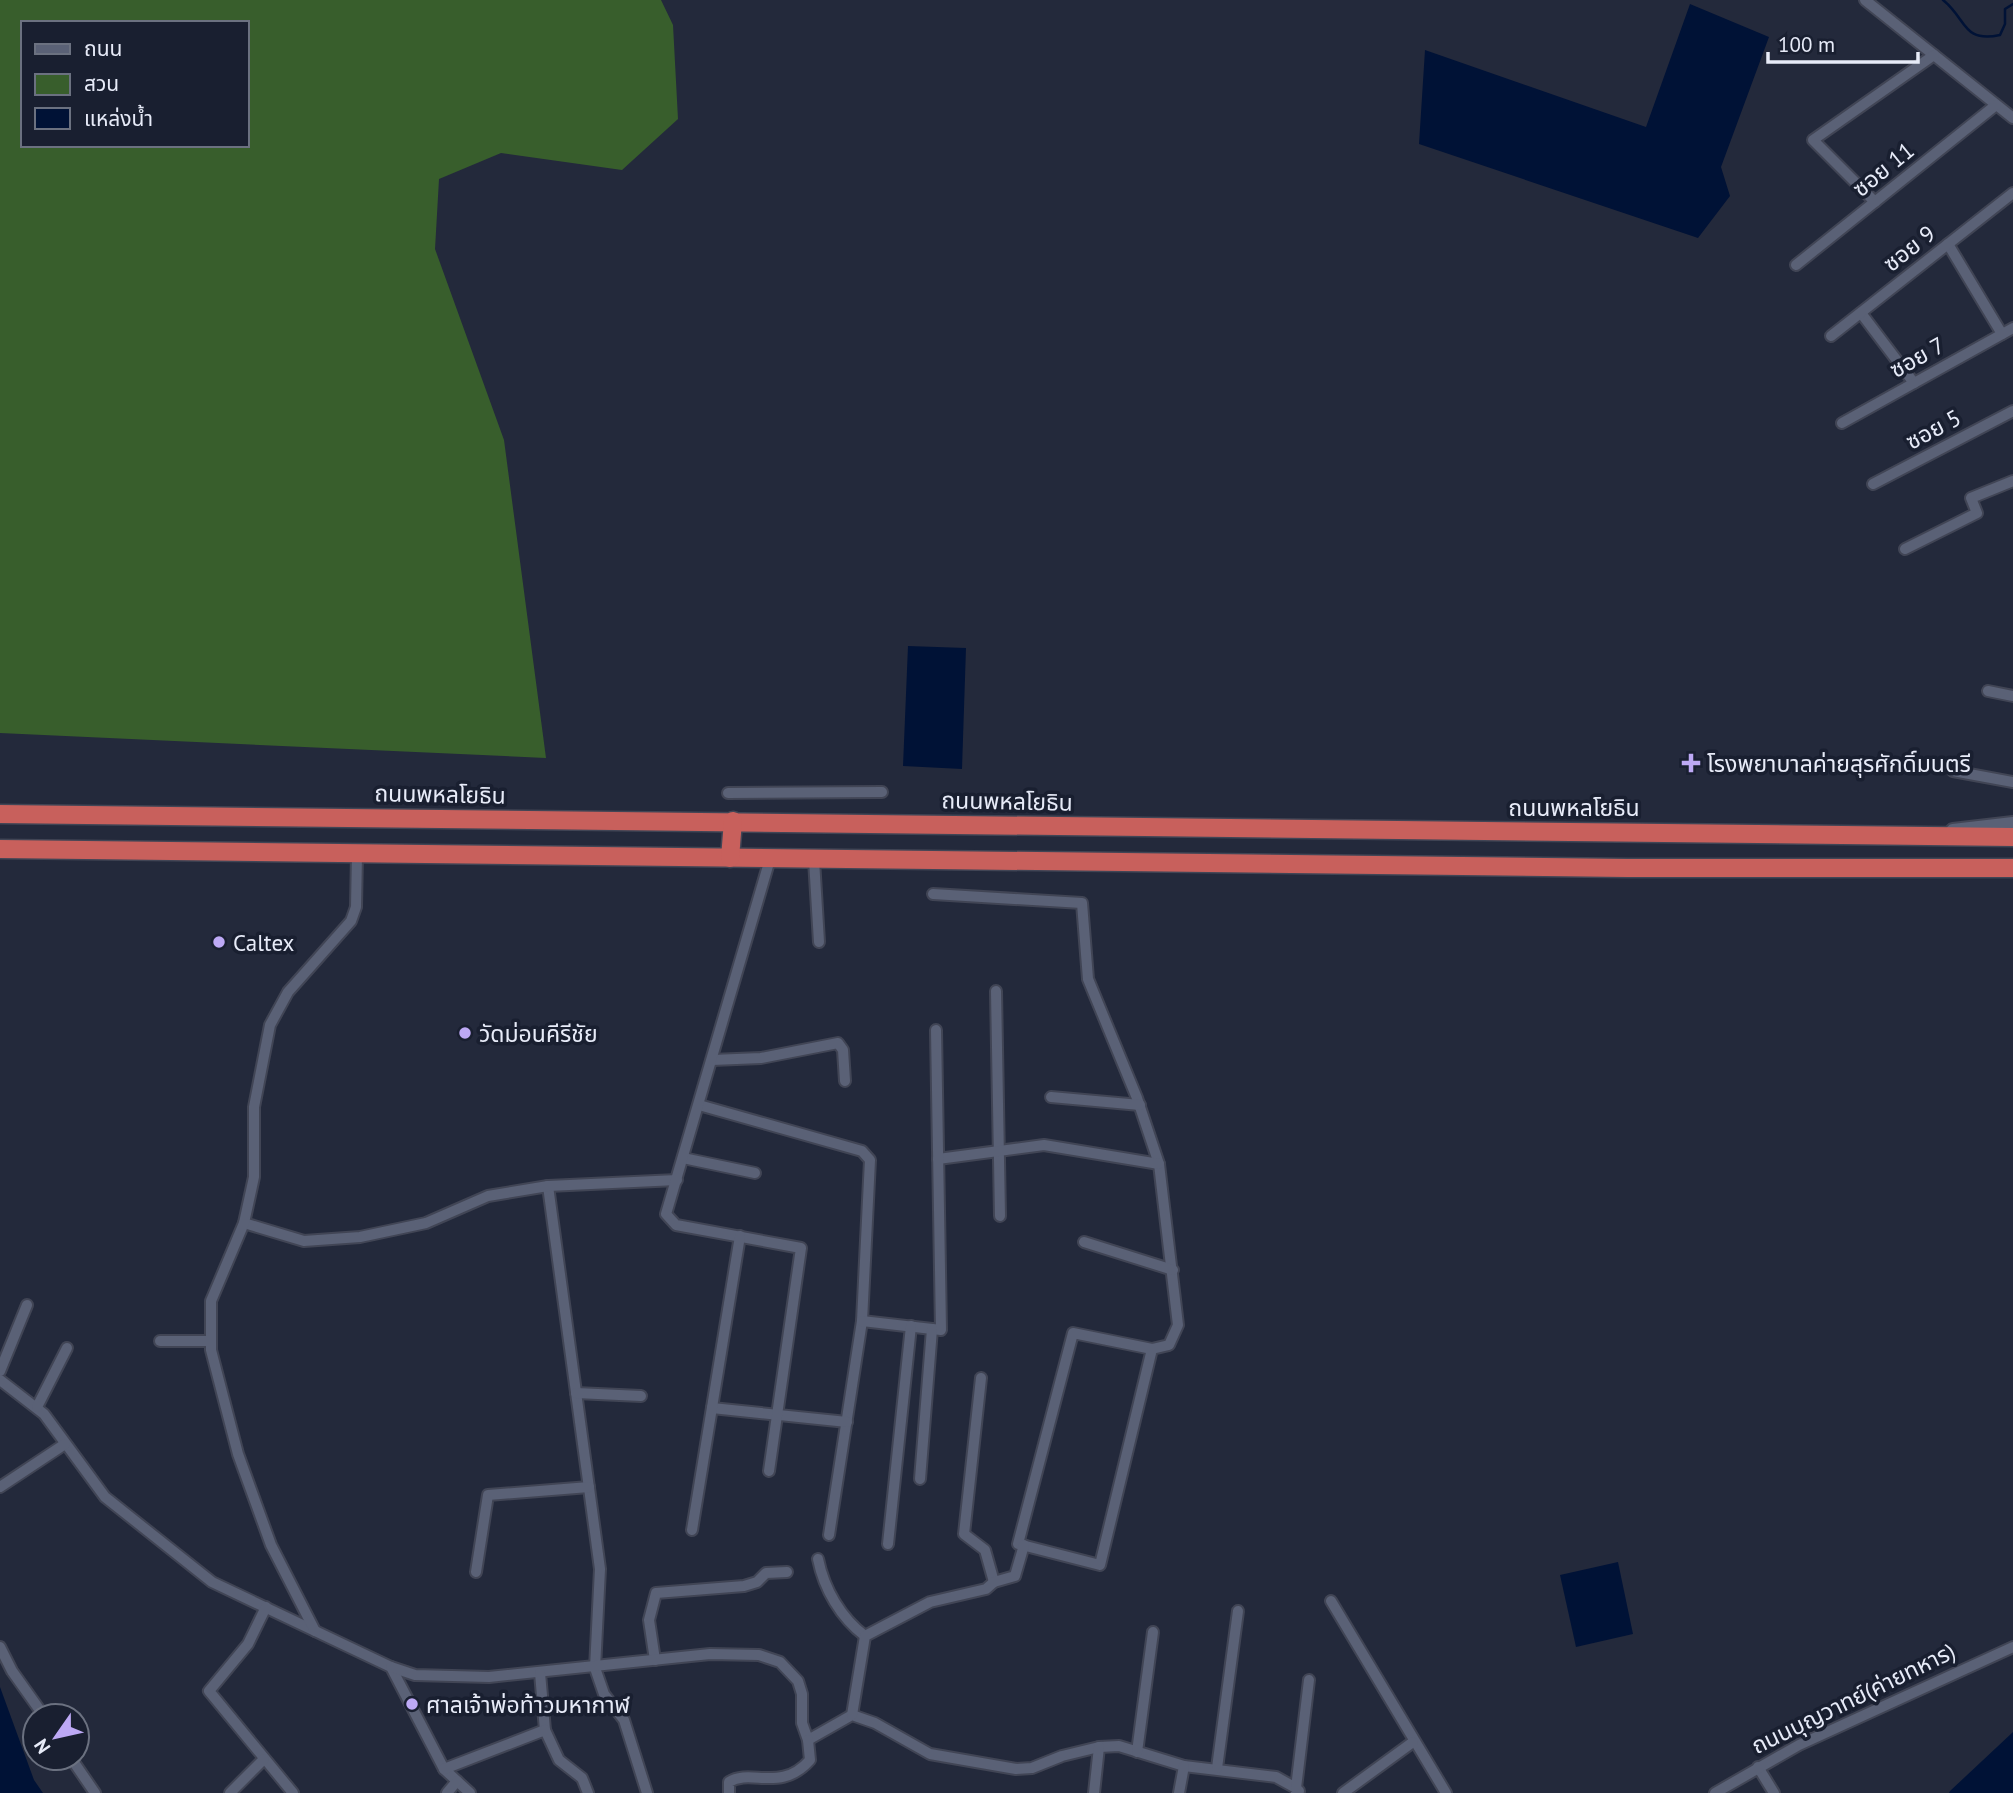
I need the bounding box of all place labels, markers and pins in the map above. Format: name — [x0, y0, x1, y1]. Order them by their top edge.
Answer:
place label: โรงพยาบาลค่ายสุรศักดิ์มนตรี — [1707, 749, 1971, 778]
marker: โรงพยาบาลค่ายสุรศักดิ์มนตรี — [1681, 753, 1701, 773]
place label: Caltex — [233, 928, 295, 957]
marker: Caltex — [211, 934, 227, 950]
place label: วัดม่อนคีรีชัย — [479, 1019, 598, 1048]
marker: วัดม่อนคีรีชัย — [457, 1025, 473, 1041]
place label: ศาลเจ้าพ่อท้าวมหากาฬ — [426, 1690, 631, 1719]
marker: ศาลเจ้าพ่อท้าวมหากาฬ — [404, 1696, 420, 1712]

